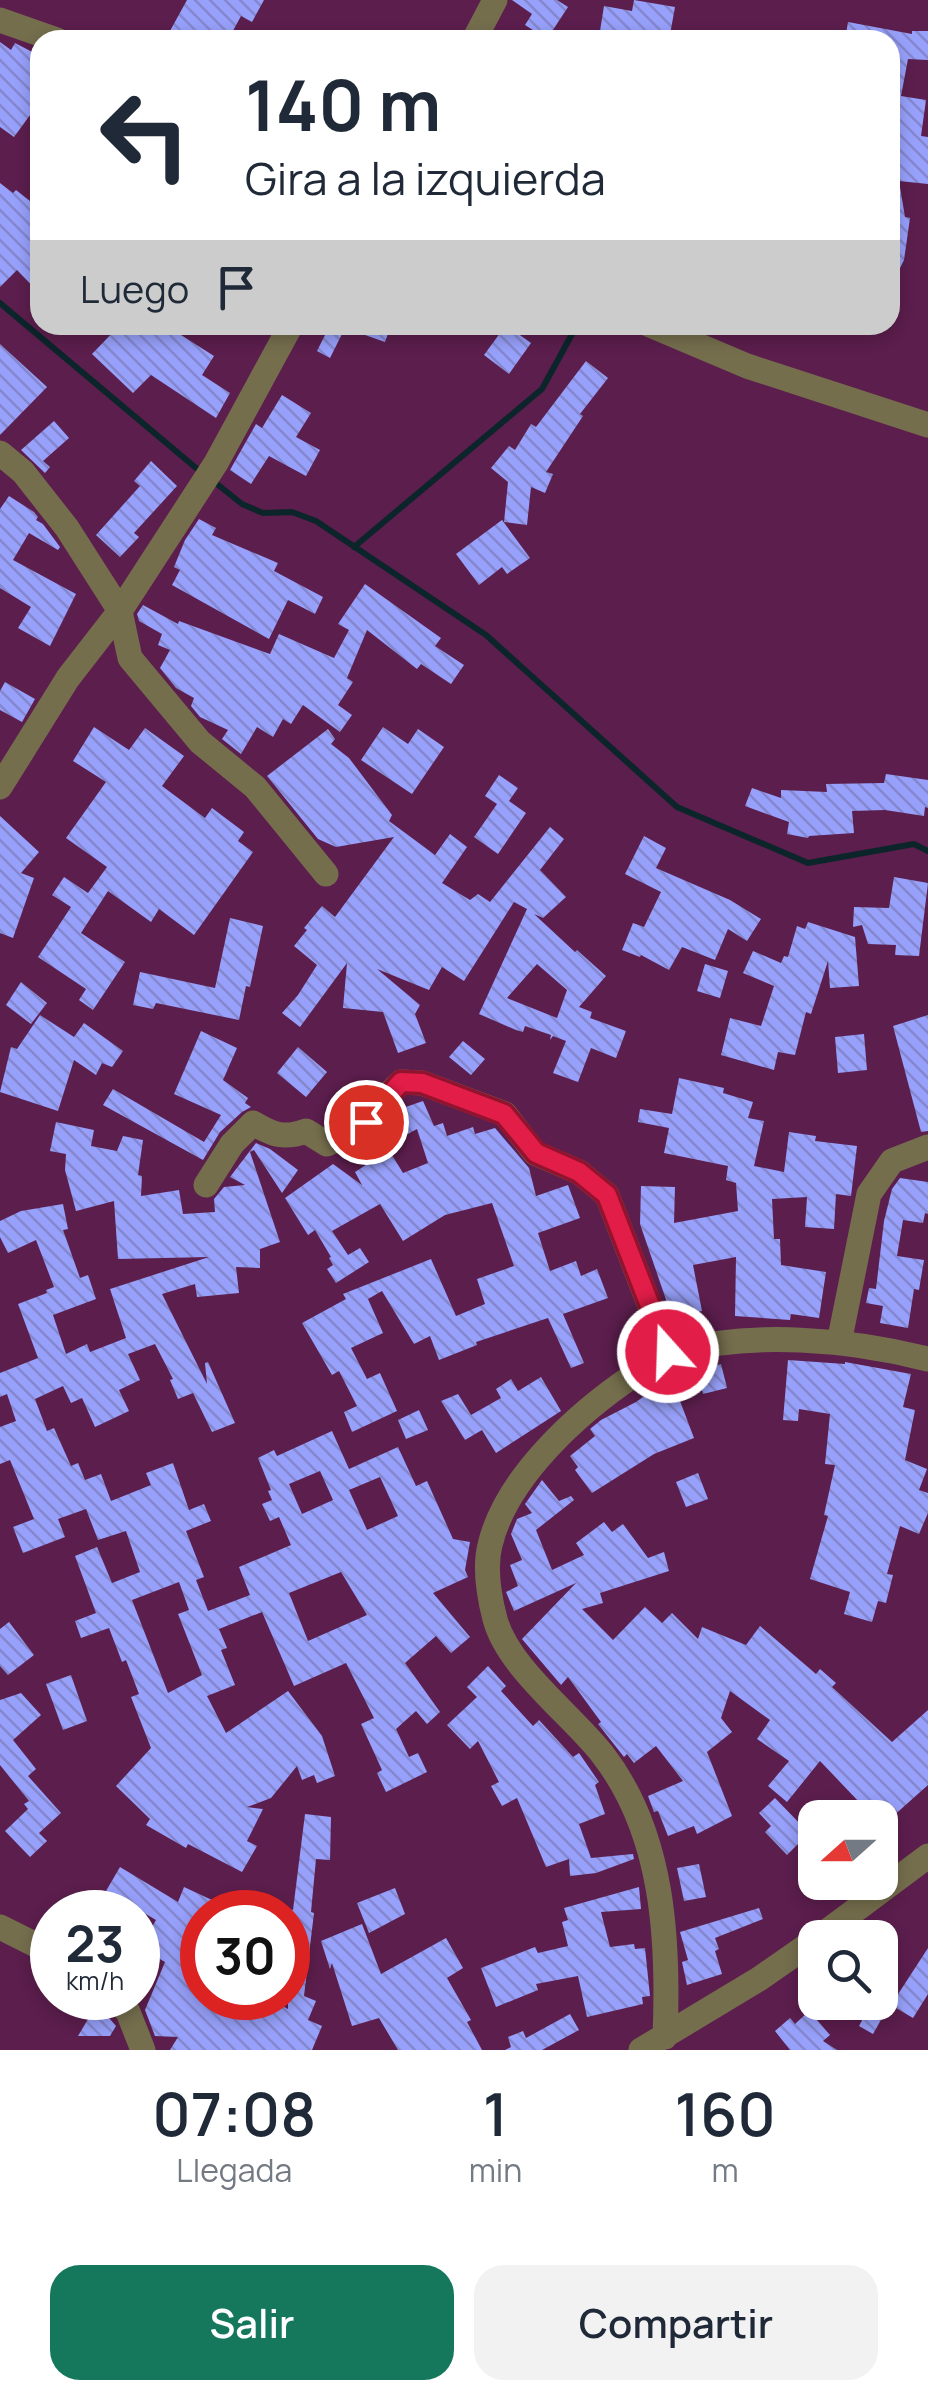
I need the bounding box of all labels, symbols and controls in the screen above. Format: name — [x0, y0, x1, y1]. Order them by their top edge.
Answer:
text: 140 m — [245, 56, 441, 152]
icon: left — [80, 70, 210, 200]
text: Gira a la izquierda — [245, 147, 606, 209]
icon: arrive — [209, 260, 264, 315]
text: Luego — [80, 262, 189, 314]
pin — [324, 1080, 409, 1165]
icon: arrive — [339, 1095, 394, 1150]
position arrow — [616, 1300, 720, 1404]
north arrow — [798, 1800, 898, 1900]
map controls — [798, 1800, 898, 2020]
speed limit sign: 30 — [180, 1890, 310, 2020]
text: 23 — [66, 1909, 124, 1977]
button: search — [798, 1920, 898, 2020]
text: km/h — [66, 1963, 124, 1998]
text: 07:08 — [152, 2072, 316, 2154]
text: 1 — [483, 2072, 508, 2154]
text: 160 — [675, 2072, 776, 2154]
text: Llegada — [176, 2148, 292, 2192]
text: min — [469, 2148, 522, 2192]
text: m — [712, 2148, 739, 2192]
button: Salir — [50, 2265, 454, 2380]
button: Compartir — [474, 2265, 878, 2380]

